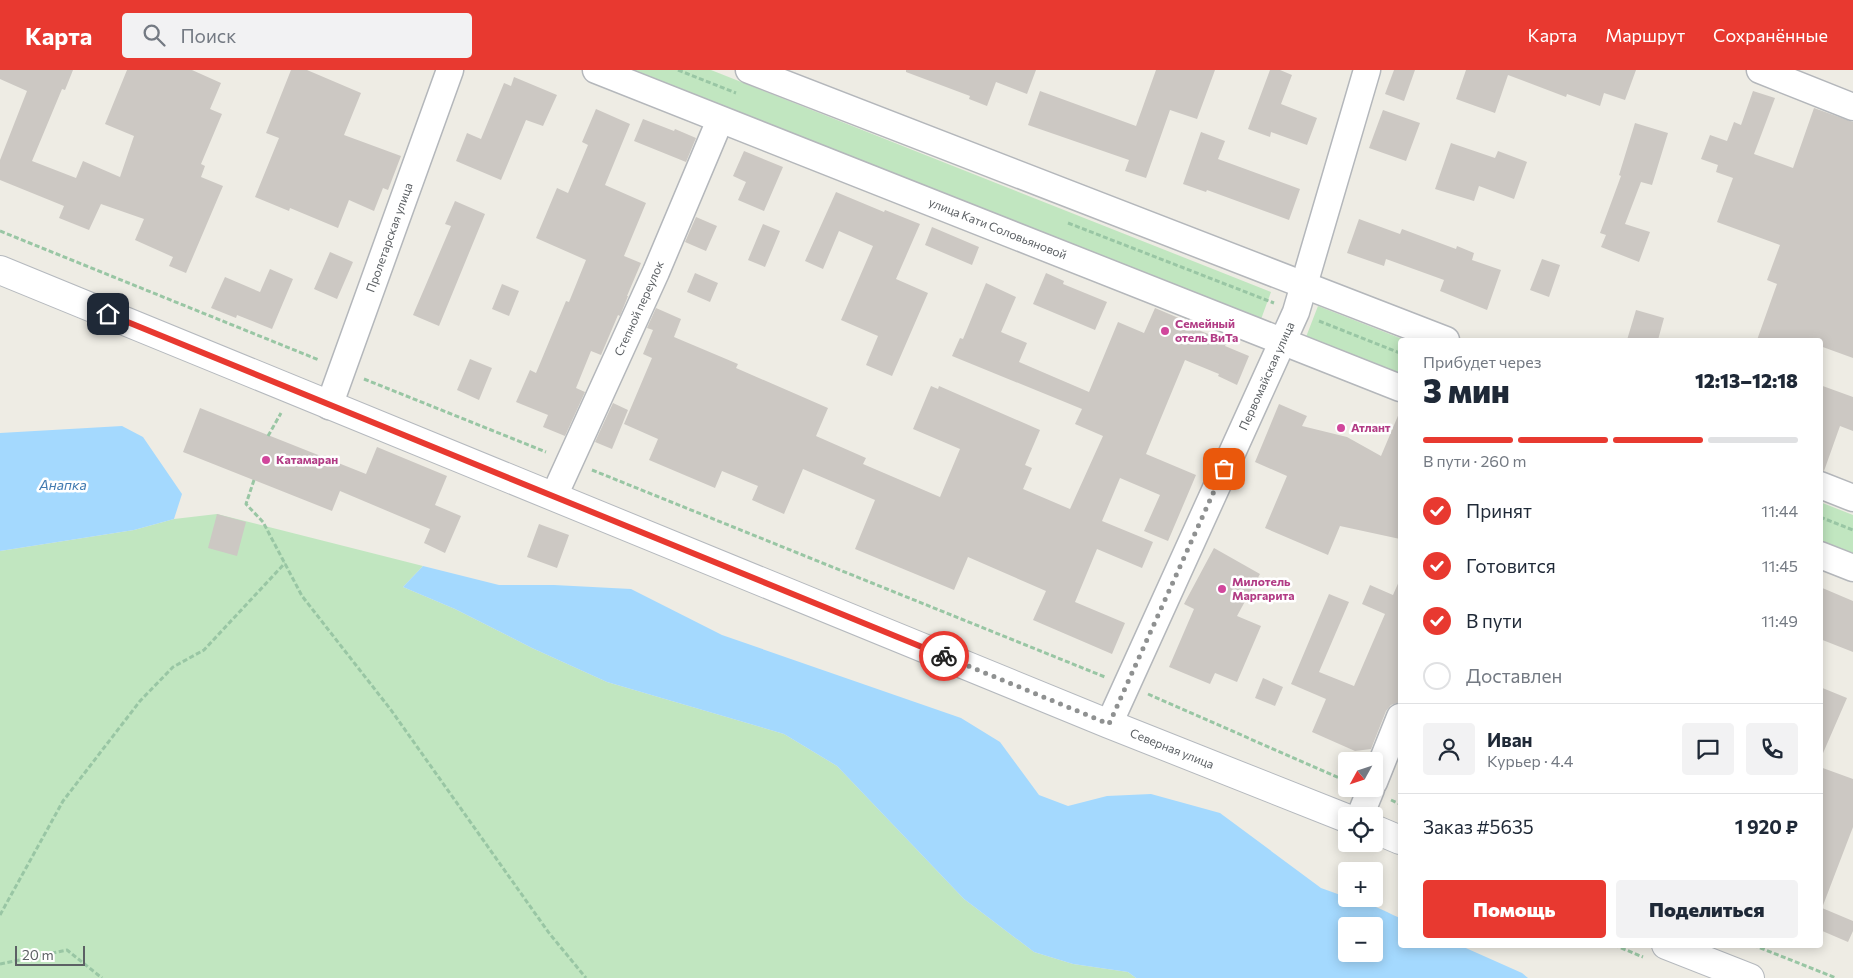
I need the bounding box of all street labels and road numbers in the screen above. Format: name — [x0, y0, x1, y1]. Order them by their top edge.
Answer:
street label: Пролетарская улица — [363, 181, 415, 294]
street label: улица Кати Соловьяновой — [927, 194, 1069, 262]
street label: Степной переулок — [611, 258, 666, 358]
street label: Первомайская улица — [1235, 319, 1297, 432]
street label: Северная улица — [1128, 725, 1216, 771]

